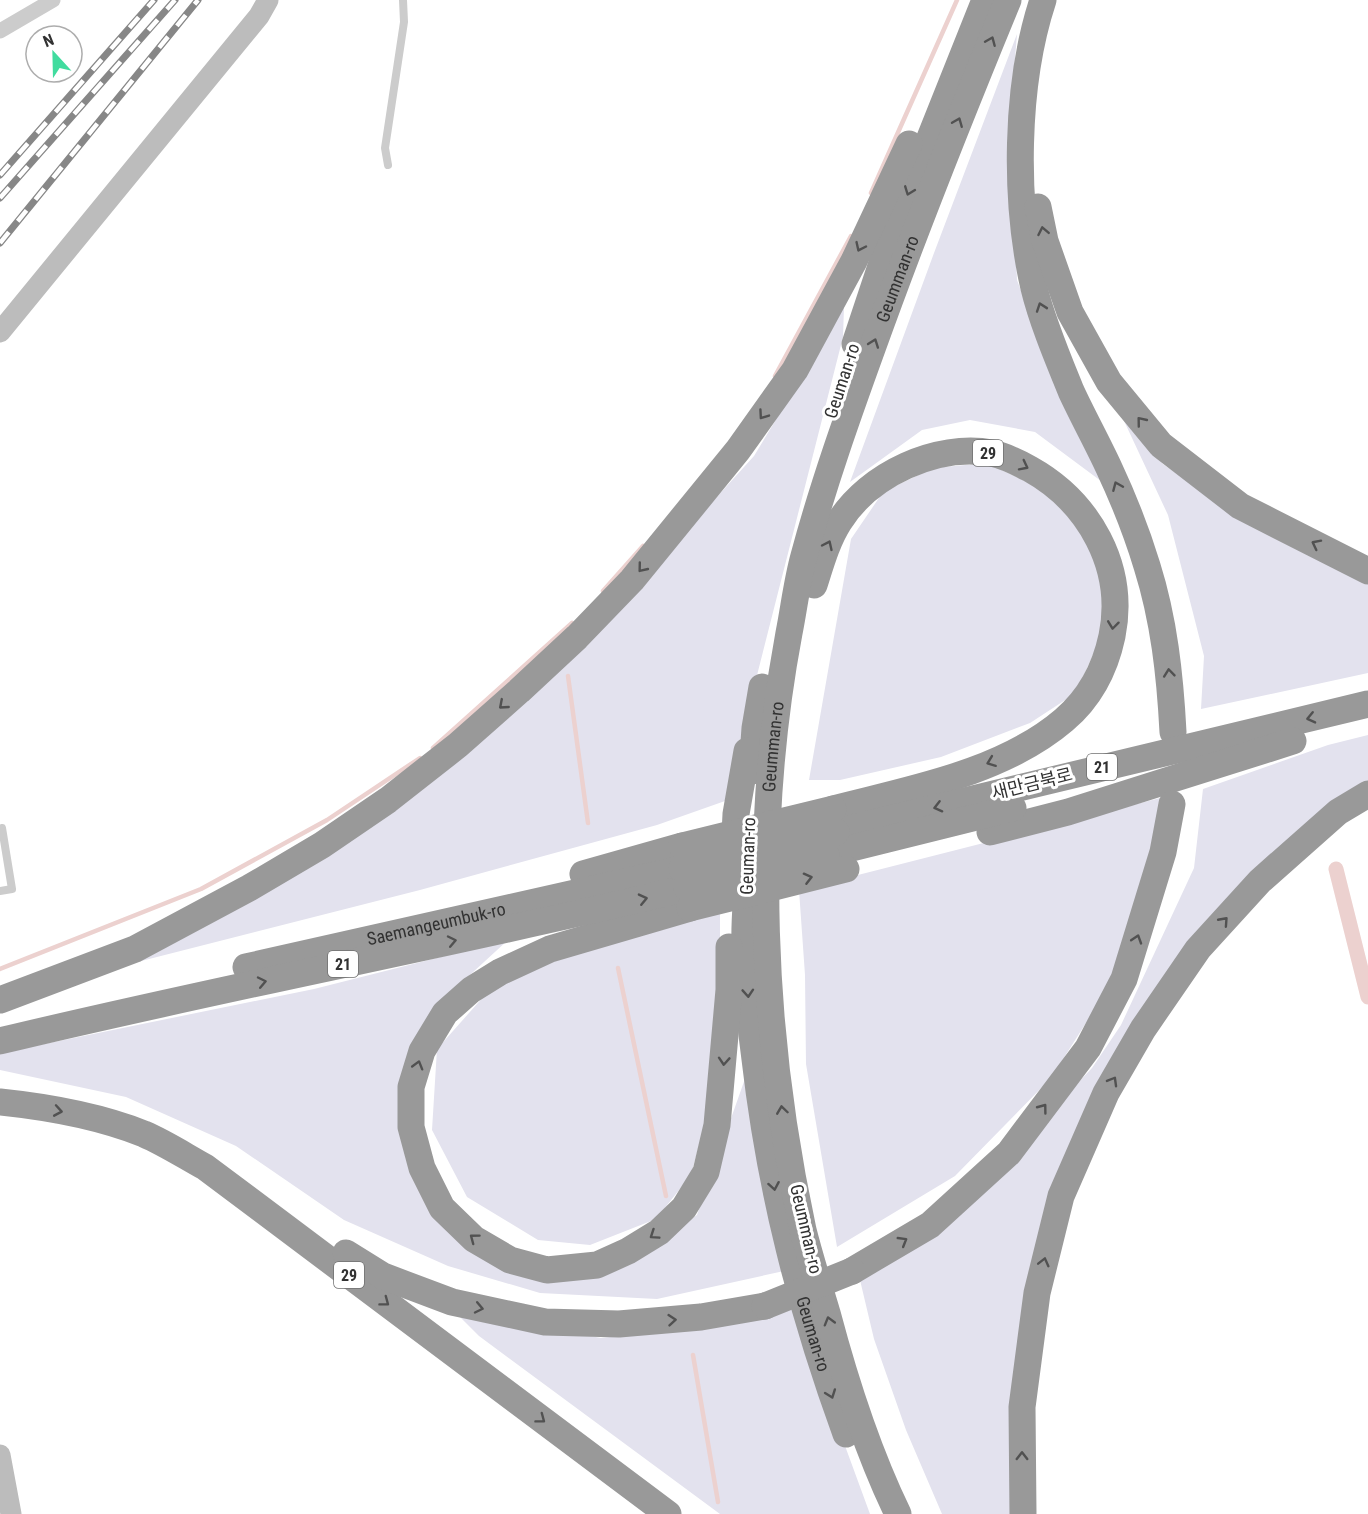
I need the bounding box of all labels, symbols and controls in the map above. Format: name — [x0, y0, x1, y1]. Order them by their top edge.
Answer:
north arrow — [24, 24, 84, 84]
text: N — [40, 30, 57, 51]
one-way arrow — [984, 36, 996, 47]
one-way arrow — [951, 117, 963, 128]
one-way arrow — [903, 185, 916, 196]
one-way arrow — [1037, 227, 1050, 237]
street label: Geumman-ro — [871, 232, 923, 325]
one-way arrow — [856, 241, 868, 252]
one-way arrow — [1035, 302, 1048, 313]
one-way arrow — [867, 338, 880, 349]
street label: Geuman-ro — [820, 341, 863, 421]
one-way arrow — [759, 409, 770, 420]
one-way arrow — [1137, 417, 1148, 428]
road number: 29 — [973, 440, 1003, 466]
one-way arrow — [1018, 459, 1029, 471]
one-way arrow — [1112, 482, 1124, 493]
one-way arrow — [1312, 540, 1322, 551]
one-way arrow — [821, 541, 833, 552]
one-way arrow — [638, 561, 649, 572]
one-way arrow — [1108, 620, 1120, 630]
one-way arrow — [1163, 669, 1176, 678]
one-way arrow — [499, 698, 510, 709]
street label: Geumman-ro — [758, 700, 788, 793]
one-way arrow — [1306, 710, 1316, 723]
road number: 21 — [1087, 754, 1117, 780]
one-way arrow — [986, 755, 997, 768]
street label: 새만금북로 — [989, 763, 1075, 804]
one-way arrow — [933, 800, 943, 813]
street label: Geuman-ro — [736, 817, 759, 895]
one-way arrow — [802, 873, 812, 886]
one-way arrow — [638, 893, 648, 906]
street label: Saemangeumbuk-ro — [365, 898, 507, 950]
one-way arrow — [1216, 917, 1227, 928]
one-way arrow — [1130, 934, 1142, 945]
one-way arrow — [447, 935, 457, 948]
road number: 21 — [328, 951, 358, 977]
one-way arrow — [257, 976, 267, 989]
one-way arrow — [742, 988, 755, 997]
one-way arrow — [717, 1057, 730, 1066]
one-way arrow — [411, 1060, 423, 1071]
one-way arrow — [1106, 1077, 1117, 1087]
one-way arrow — [53, 1104, 63, 1116]
one-way arrow — [1036, 1104, 1047, 1115]
one-way arrow — [777, 1106, 789, 1115]
one-way arrow — [767, 1181, 780, 1191]
street label: Geumman-ro — [786, 1182, 827, 1276]
one-way arrow — [649, 1228, 660, 1239]
one-way arrow — [470, 1235, 481, 1246]
one-way arrow — [897, 1237, 907, 1249]
one-way arrow — [1037, 1258, 1050, 1268]
road number: 29 — [334, 1262, 364, 1288]
street label: Geuman-ro — [792, 1294, 835, 1374]
one-way arrow — [379, 1295, 390, 1306]
one-way arrow — [474, 1301, 484, 1314]
one-way arrow — [668, 1314, 677, 1327]
one-way arrow — [823, 1316, 836, 1326]
one-way arrow — [824, 1388, 837, 1399]
one-way arrow — [535, 1412, 546, 1423]
one-way arrow — [1016, 1451, 1028, 1460]

